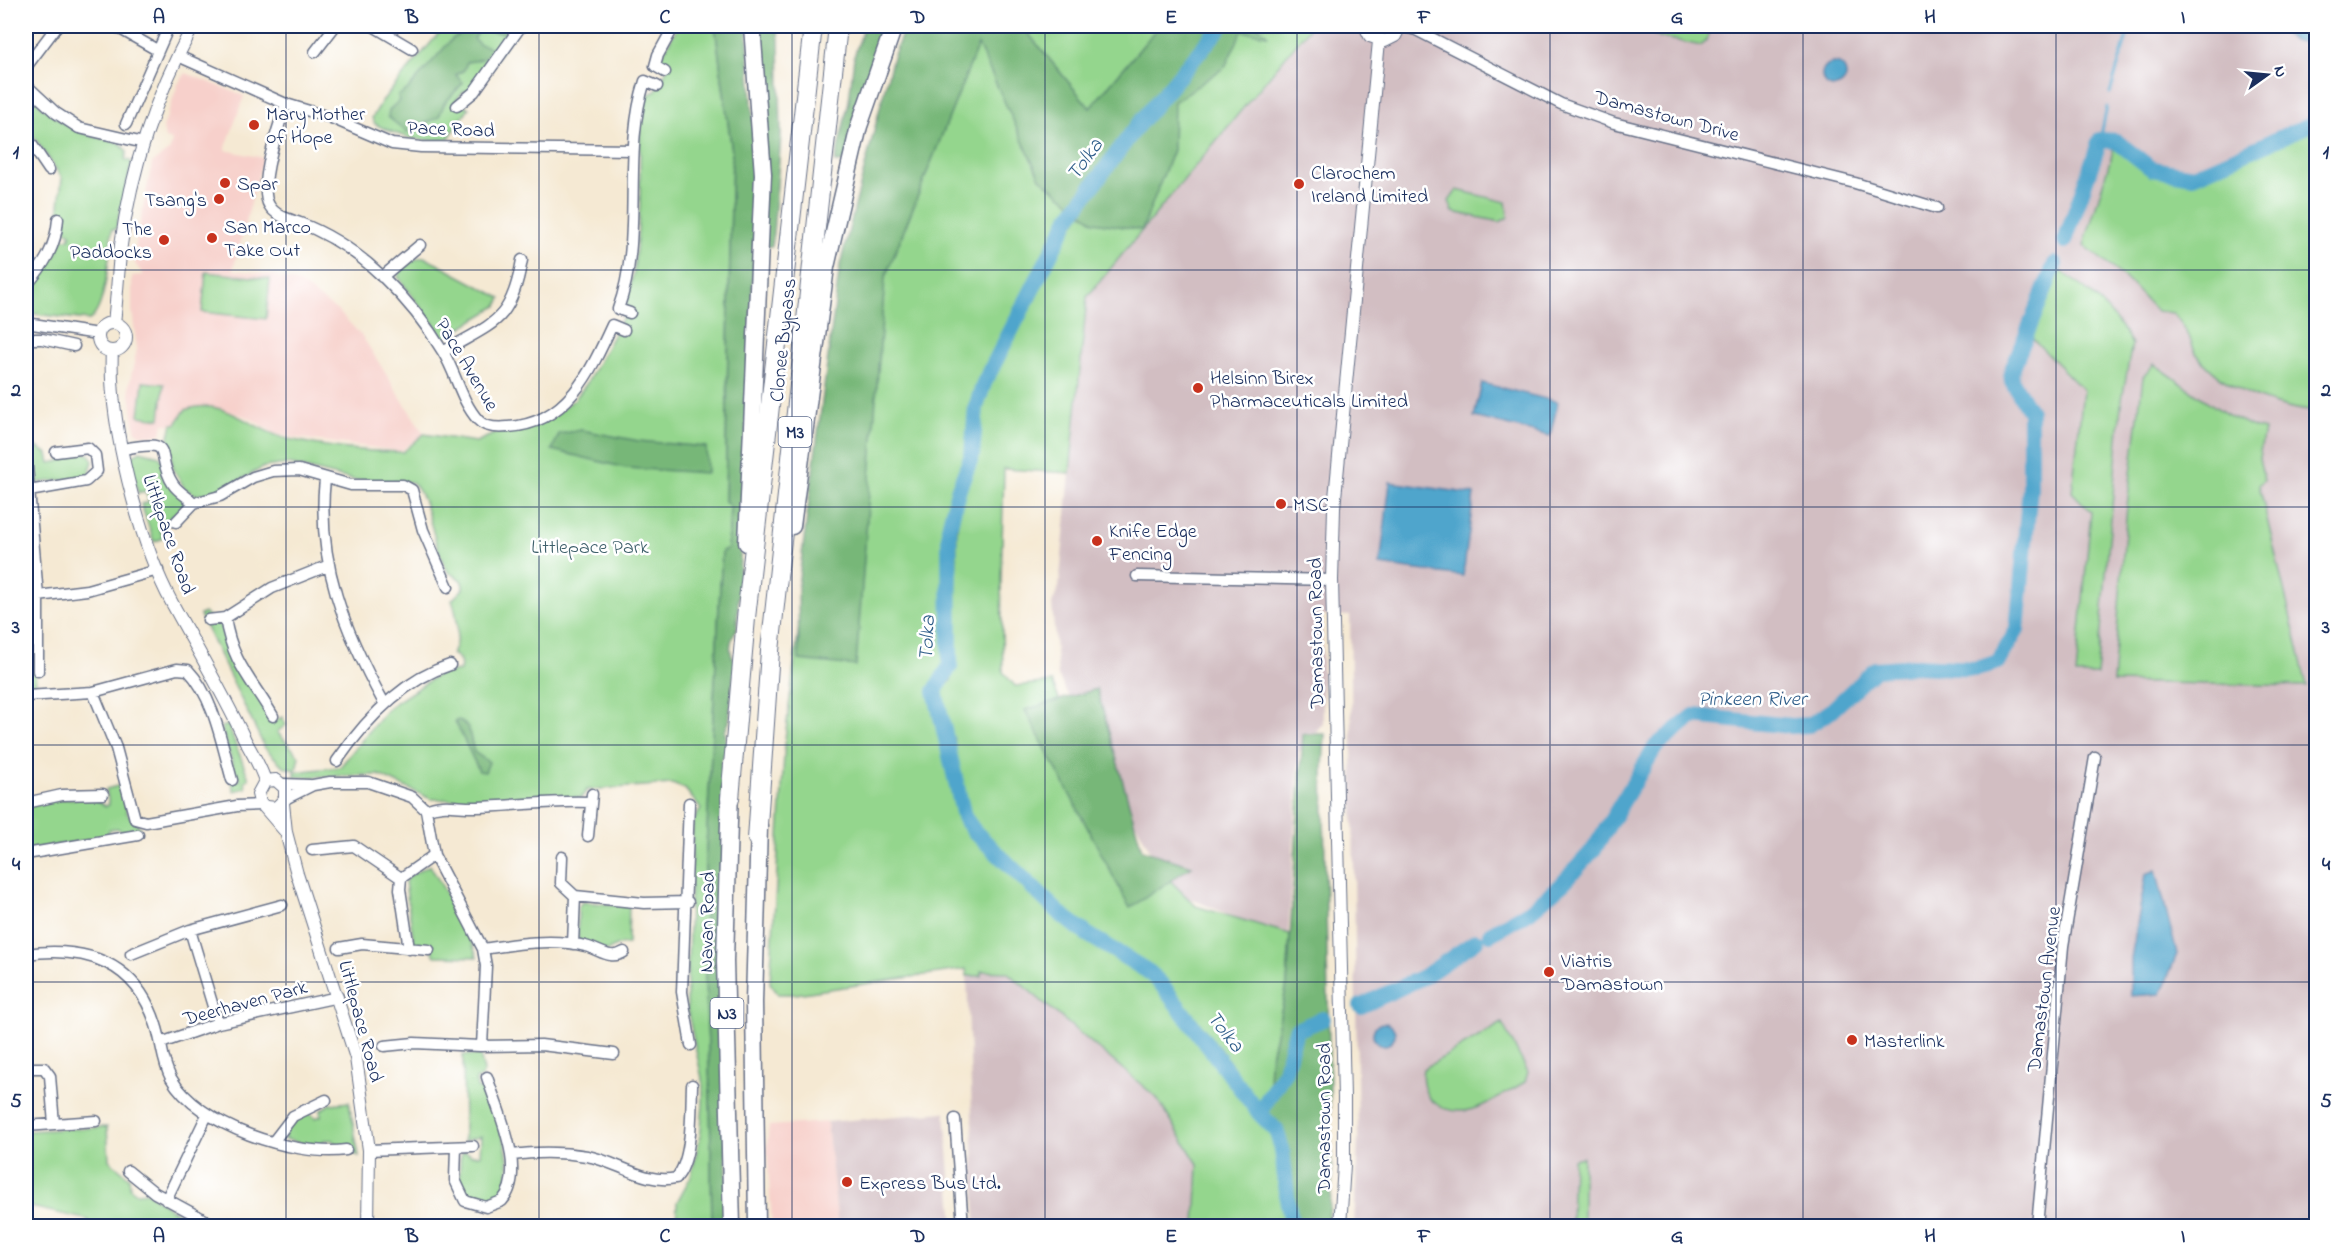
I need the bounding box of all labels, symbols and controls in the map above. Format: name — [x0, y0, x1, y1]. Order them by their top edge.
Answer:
text: A — [153, 4, 165, 33]
text: B — [404, 4, 419, 33]
text: C — [660, 4, 671, 33]
text: D — [910, 4, 925, 33]
text: E — [1165, 4, 1177, 33]
text: F — [1417, 4, 1431, 33]
text: G — [1671, 4, 1684, 33]
text: H — [1924, 4, 1936, 33]
text: I — [2181, 4, 2186, 33]
north arrow — [2237, 45, 2297, 105]
text: N — [2267, 63, 2293, 80]
street label: Damastown Drive — [1590, 84, 1742, 151]
place label: Mary Mother of Hope — [266, 101, 366, 153]
street label: Pace Road — [407, 114, 495, 147]
marker: Mary Mother of Hope — [247, 118, 261, 132]
water label: Tolka — [1060, 132, 1112, 187]
text: 1 — [13, 139, 20, 168]
text: 1 — [2323, 139, 2330, 168]
place label: Clarochem Ireland Limited — [1311, 160, 1428, 212]
place label: Spar — [237, 171, 279, 200]
marker: Spar — [218, 176, 232, 190]
marker: Clarochem Ireland Limited — [1292, 177, 1306, 191]
place label: Tsang's — [144, 187, 207, 217]
marker: Tsang's — [212, 192, 226, 206]
place label: San Marco Take Out — [224, 214, 311, 266]
place label: The Paddocks — [70, 216, 152, 268]
marker: San Marco Take Out — [205, 231, 219, 245]
marker: The Paddocks — [157, 233, 171, 247]
street label: Clonee Bypass — [764, 277, 805, 404]
street label: Pace Avenue — [427, 313, 505, 417]
place label: Helsinn Birex Pharmaceuticals Limited — [1210, 365, 1408, 417]
text: 2 — [10, 377, 21, 406]
text: 2 — [2320, 377, 2331, 406]
marker: Helsinn Birex Pharmaceuticals Limited — [1191, 381, 1205, 395]
road number: M3 — [778, 417, 812, 447]
street label: Littlepace Road — [134, 471, 202, 599]
place label: MSC — [1293, 492, 1329, 521]
marker: MSC — [1274, 497, 1288, 511]
place label: Knife Edge Fencing — [1108, 518, 1197, 571]
park label: Littlepace Park — [531, 534, 649, 563]
marker: Knife Edge Fencing — [1090, 534, 1104, 548]
street label: Damastown Road — [1302, 557, 1333, 709]
text: 3 — [11, 614, 20, 643]
water label: Tolka — [912, 614, 944, 662]
text: 3 — [2321, 614, 2330, 643]
water label: Pinkeen River — [1698, 685, 1809, 715]
text: 4 — [12, 851, 21, 880]
text: 4 — [2322, 851, 2331, 880]
street label: Navan Road — [693, 871, 724, 973]
street label: Damastown Avenue — [2021, 905, 2070, 1075]
place label: Viatris Damastown — [1560, 948, 1663, 1000]
street label: Littlepace Road — [329, 958, 390, 1086]
marker: Viatris Damastown — [1542, 965, 1556, 979]
street label: Deerhaven Park — [179, 974, 311, 1035]
road number: N3 — [710, 998, 744, 1028]
water label: Tolka — [1199, 1005, 1251, 1060]
place label: Masterlink — [1864, 1028, 1945, 1057]
marker: Masterlink — [1845, 1033, 1859, 1047]
street label: Damastown Road — [1311, 1043, 1340, 1194]
text: 5 — [10, 1088, 22, 1117]
text: 5 — [2320, 1088, 2332, 1117]
place label: Express Bus Ltd. — [859, 1170, 1001, 1199]
marker: Express Bus Ltd. — [840, 1175, 854, 1189]
text: A — [153, 1223, 165, 1252]
text: B — [404, 1223, 419, 1252]
text: C — [660, 1223, 671, 1252]
text: D — [910, 1223, 925, 1252]
text: E — [1165, 1223, 1177, 1252]
text: F — [1417, 1223, 1431, 1252]
text: G — [1671, 1223, 1684, 1252]
text: H — [1924, 1223, 1936, 1252]
text: I — [2181, 1223, 2186, 1252]

